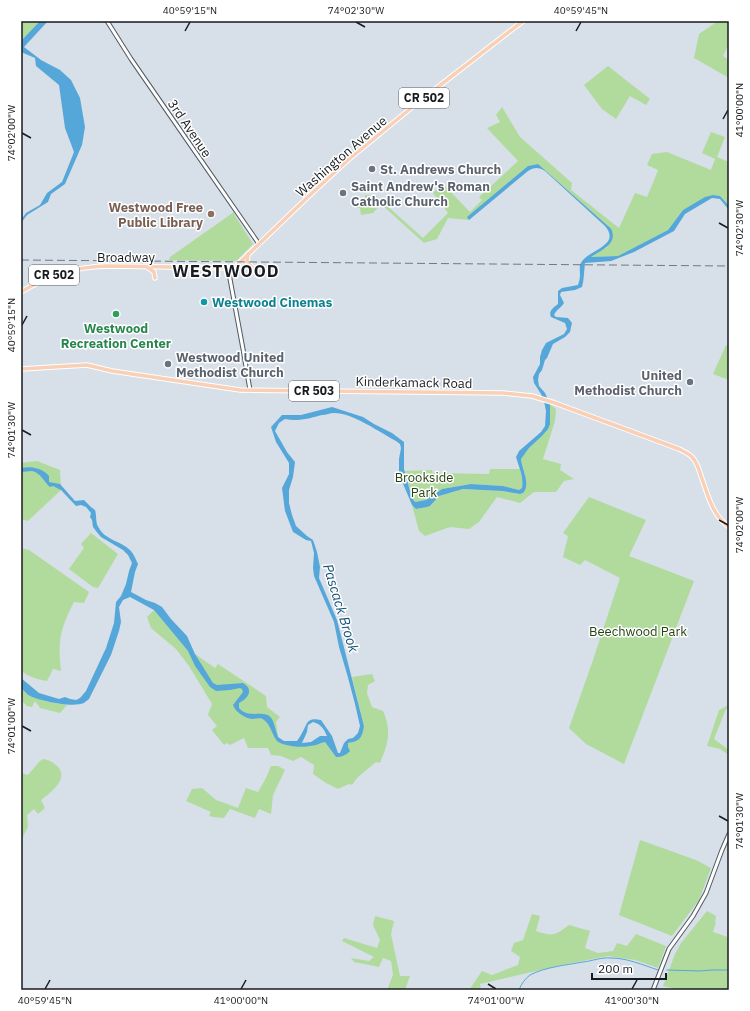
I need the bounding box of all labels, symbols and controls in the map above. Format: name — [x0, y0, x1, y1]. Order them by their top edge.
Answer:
text: 40°59'15"N — [163, 4, 217, 17]
text: 74°02'30"W — [328, 4, 384, 17]
text: 40°59'45"N — [554, 4, 608, 17]
text: 41°00'00"N — [733, 83, 746, 137]
road number: CR 502 — [399, 88, 449, 108]
street label: 3rd Avenue — [164, 96, 215, 161]
text: 74°02'00"W — [5, 105, 18, 161]
street label: Washington Avenue — [292, 112, 390, 201]
place label: St. Andrews Church — [380, 161, 501, 178]
marker: St. Andrews Church — [367, 164, 377, 174]
place label: Saint Andrew's Roman Catholic Church — [351, 178, 490, 210]
marker: Saint Andrew's Roman Catholic Church — [338, 188, 348, 198]
place label: Westwood Free Public Library — [108, 199, 203, 231]
text: 74°02'30"W — [733, 200, 746, 256]
marker: Westwood Free Public Library — [206, 209, 216, 219]
street label: Broadway — [97, 249, 156, 266]
district label: WESTWOOD — [172, 260, 280, 282]
road number: CR 502 — [29, 265, 79, 285]
place label: Westwood Cinemas — [212, 294, 333, 311]
marker: Westwood Cinemas — [199, 297, 209, 307]
text: 40°59'15"N — [5, 298, 18, 352]
marker: Westwood Recreation Center — [111, 309, 121, 319]
place label: Westwood Recreation Center — [61, 320, 171, 352]
place label: Westwood United Methodist Church — [176, 349, 284, 381]
marker: Westwood United Methodist Church — [163, 359, 173, 369]
place label: United Methodist Church — [574, 367, 682, 399]
street label: Kinderkamack Road — [356, 373, 472, 392]
marker: United Methodist Church — [685, 377, 695, 387]
road number: CR 503 — [289, 381, 339, 401]
text: 74°01'30"W — [5, 402, 18, 458]
park label: Brookside Park — [395, 469, 453, 501]
text: 74°02'00"W — [733, 497, 746, 553]
water label: Pascack Brook — [319, 562, 363, 655]
park label: Beechwood Park — [589, 623, 687, 640]
text: 74°01'00"W — [5, 698, 18, 754]
text: 74°01'30"W — [733, 793, 746, 849]
scale bar — [592, 955, 666, 981]
text: 200 m — [598, 961, 633, 976]
text: 40°59'45"N — [18, 994, 72, 1007]
text: 41°00'00"N — [214, 994, 268, 1007]
text: 74°01'00"W — [468, 994, 524, 1007]
text: 41°00'30"N — [605, 994, 659, 1007]

